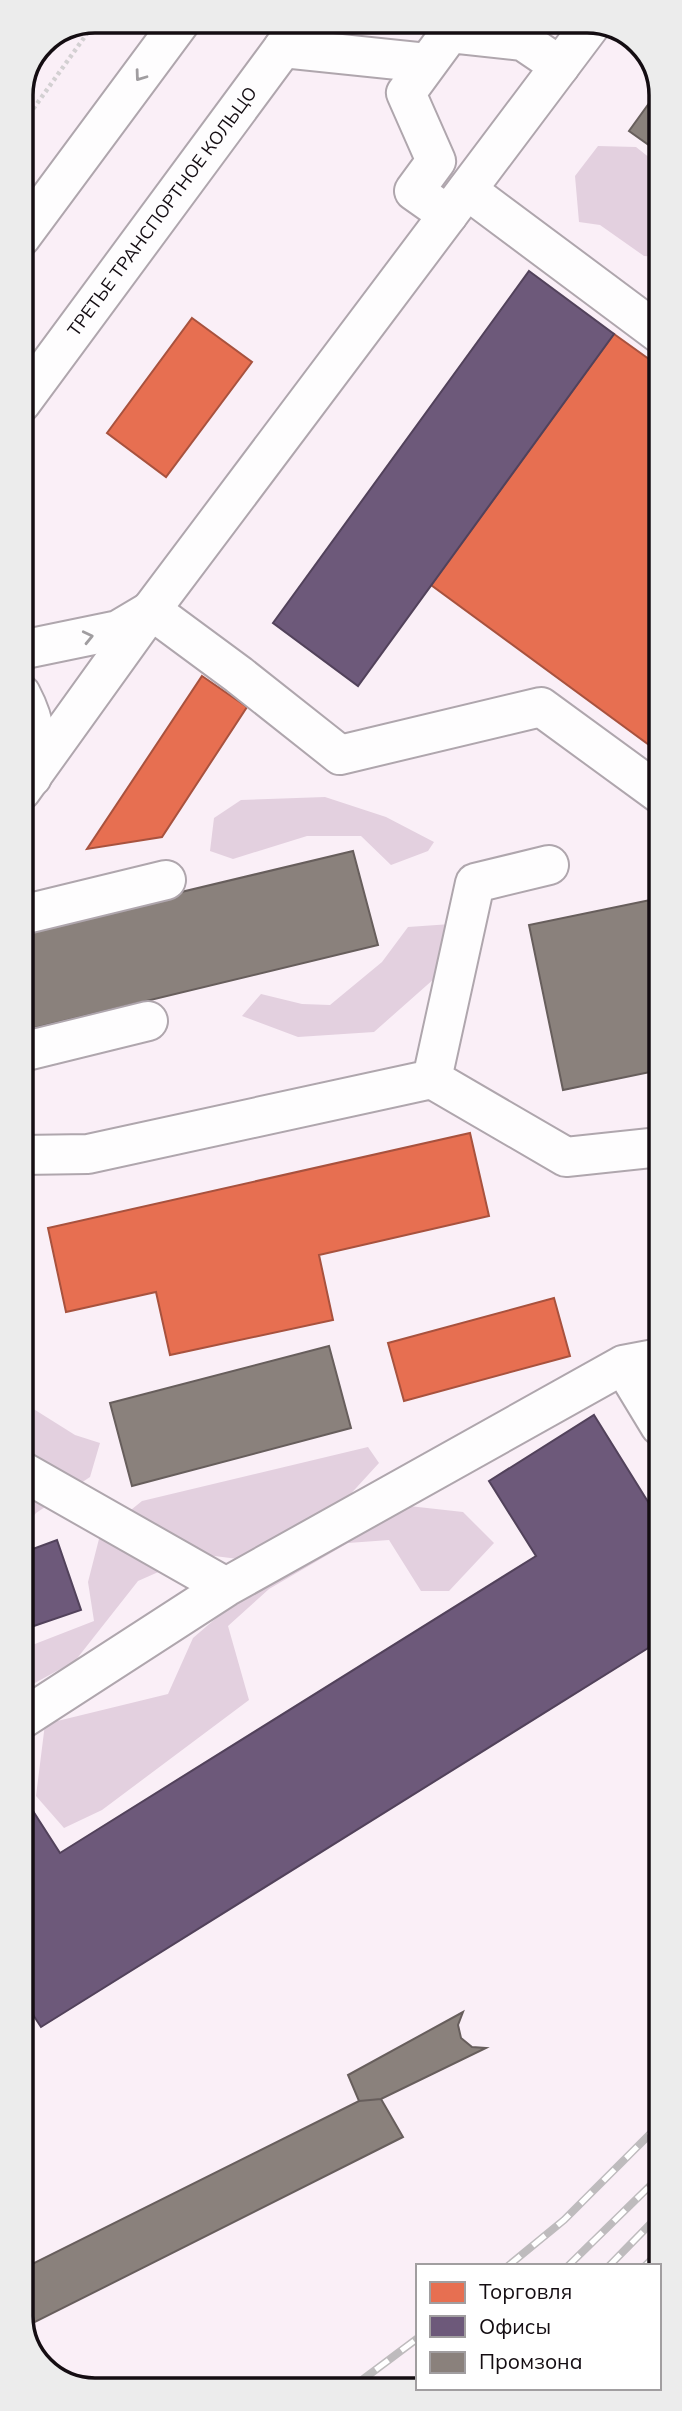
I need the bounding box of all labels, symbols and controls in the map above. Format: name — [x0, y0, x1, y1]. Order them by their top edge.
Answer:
one-way arrow — [136, 68, 148, 81]
street label: ТРЕТЬЕ ТРАНСПОРТНОЕ КОЛЬЦО — [62, 82, 262, 341]
one-way arrow — [82, 631, 94, 645]
legend — [416, 2264, 661, 2390]
text: Торговля — [479, 2278, 572, 2304]
text: Офисы — [479, 2313, 551, 2339]
text: Промзона — [479, 2348, 582, 2374]

